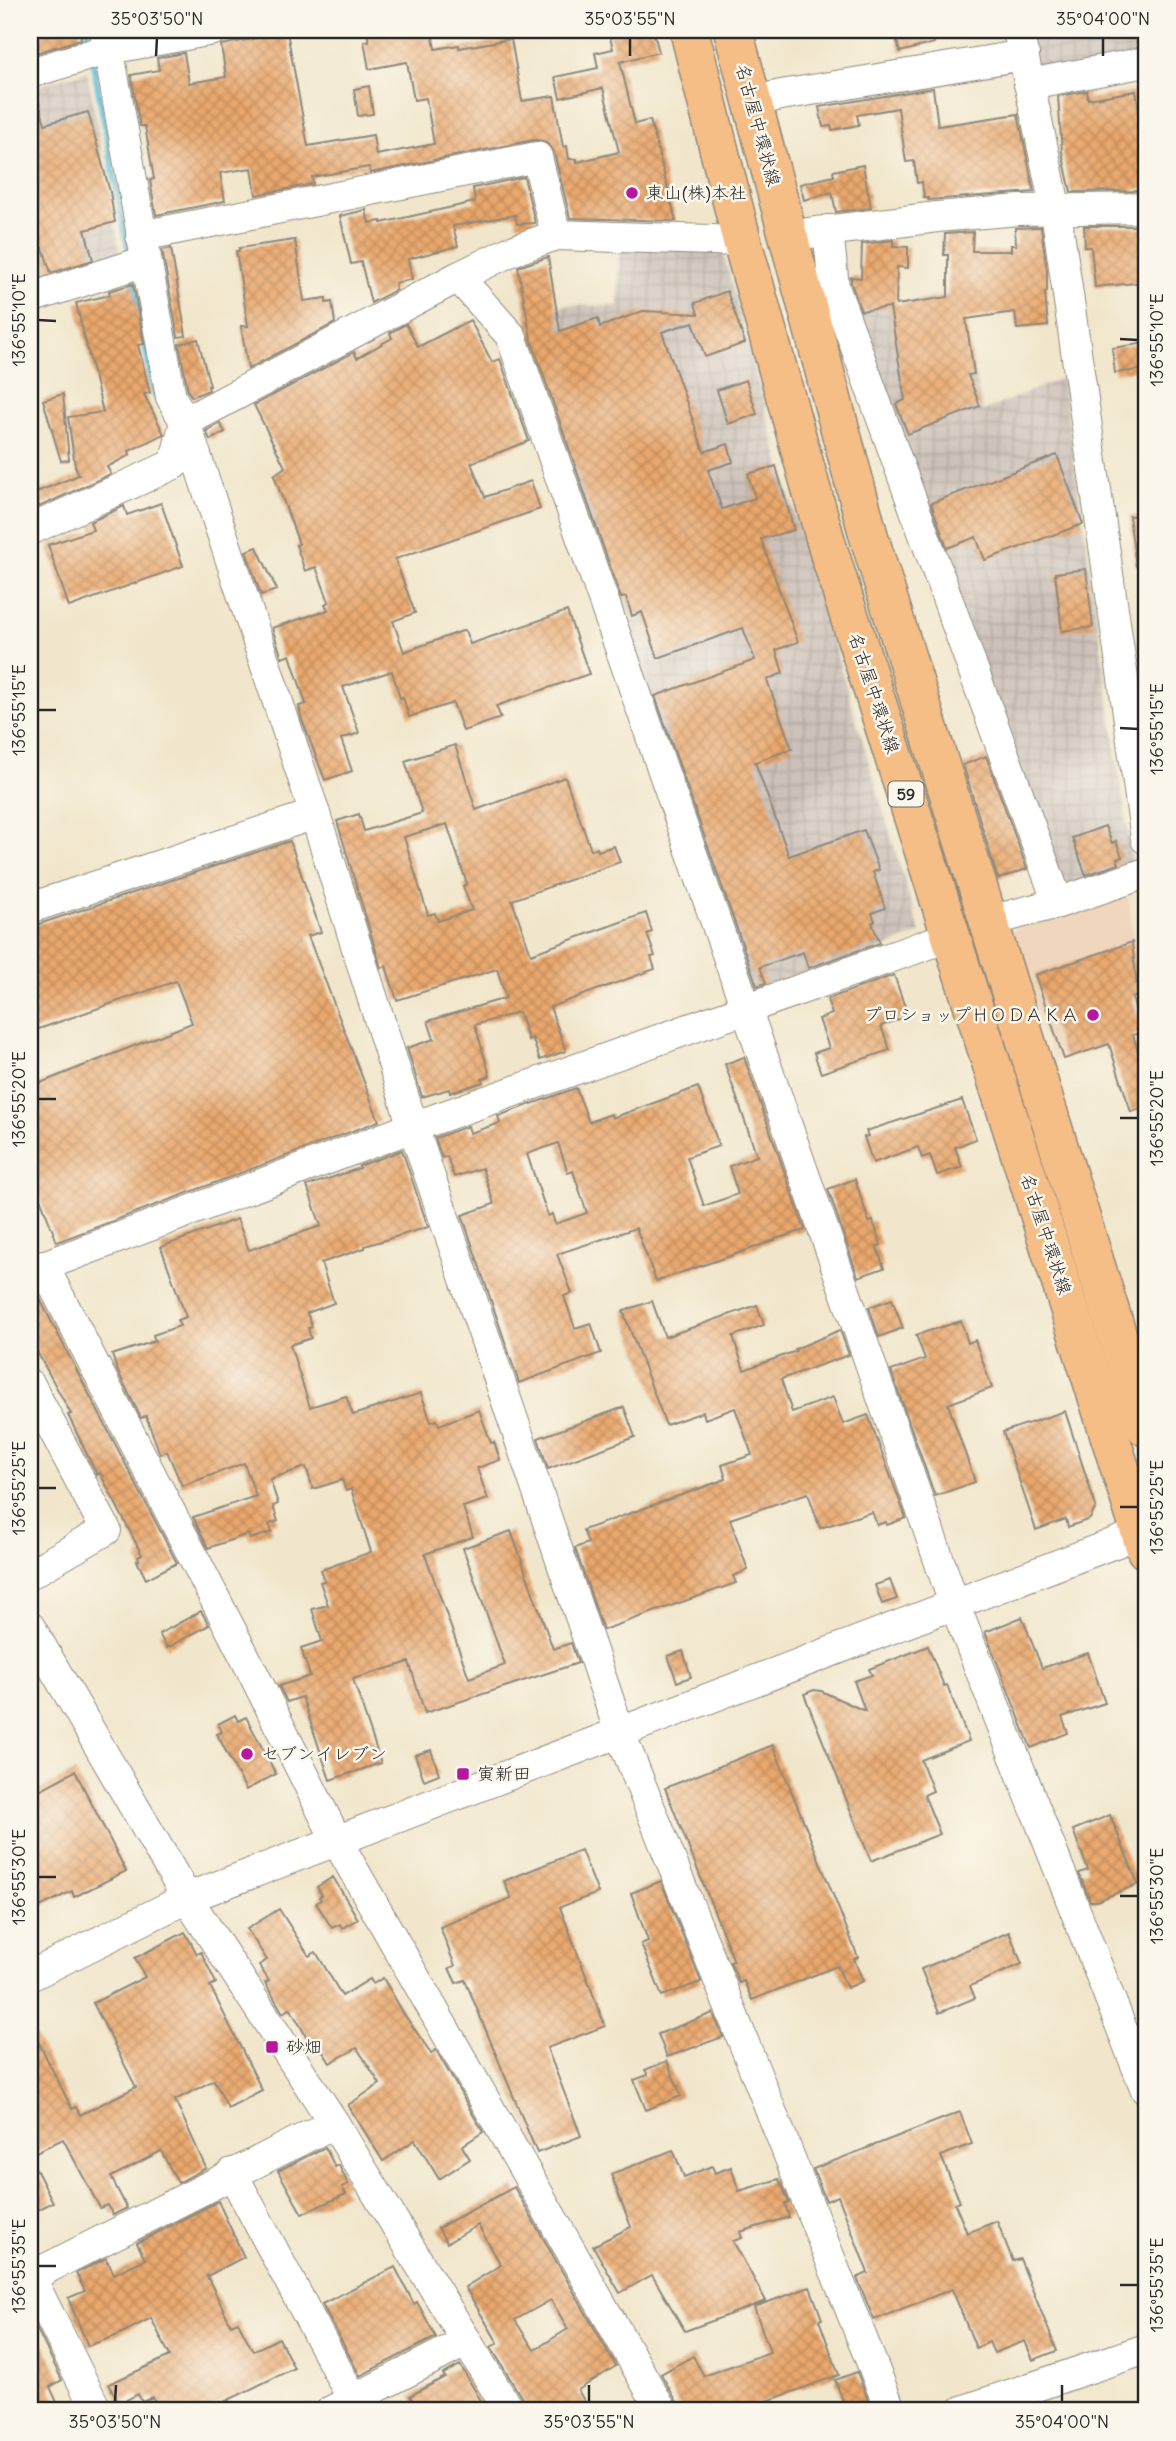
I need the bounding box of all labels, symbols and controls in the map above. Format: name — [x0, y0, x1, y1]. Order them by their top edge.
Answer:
text: 35°03'50"N — [111, 7, 203, 30]
text: 35°03'55"N — [584, 7, 676, 30]
text: 35°04'00"N — [1056, 7, 1150, 30]
street label: 名古屋中環状線 — [731, 61, 786, 189]
place label: 東山(株)本社 — [646, 181, 747, 204]
marker: 東山(株)本社 — [624, 185, 640, 201]
text: 136°55'10"E — [7, 273, 30, 367]
text: 136°55'10"E — [1145, 293, 1168, 387]
street label: 名古屋中環状線 — [844, 629, 905, 756]
text: 136°55'15"E — [7, 664, 30, 756]
text: 136°55'15"E — [1145, 683, 1168, 775]
road number: 59 — [888, 782, 923, 806]
place label: プロショップＨＯＤＡＫＡ — [864, 1003, 1079, 1026]
marker: プロショップＨＯＤＡＫＡ — [1085, 1007, 1101, 1023]
text: 136°55'20"E — [7, 1051, 30, 1147]
text: 136°55'20"E — [1145, 1070, 1168, 1166]
street label: 名古屋中環状線 — [1016, 1170, 1077, 1297]
text: 136°55'25"E — [7, 1441, 30, 1535]
text: 136°55'25"E — [1145, 1460, 1168, 1554]
place label: セブンイレブン — [261, 1742, 387, 1765]
marker: セブンイレブン — [239, 1746, 255, 1762]
place label: 寅新田 — [477, 1762, 531, 1785]
marker: 寅新田 — [455, 1766, 471, 1782]
text: 136°55'30"E — [7, 1829, 30, 1925]
text: 136°55'30"E — [1145, 1848, 1168, 1944]
place label: 砂畑 — [286, 2035, 322, 2058]
marker: 砂畑 — [264, 2039, 280, 2055]
text: 136°55'35"E — [7, 2218, 30, 2314]
text: 136°55'35"E — [1145, 2237, 1168, 2333]
text: 35°03'50"N — [69, 2410, 161, 2433]
text: 35°03'55"N — [543, 2410, 635, 2433]
text: 35°04'00"N — [1015, 2410, 1109, 2433]

